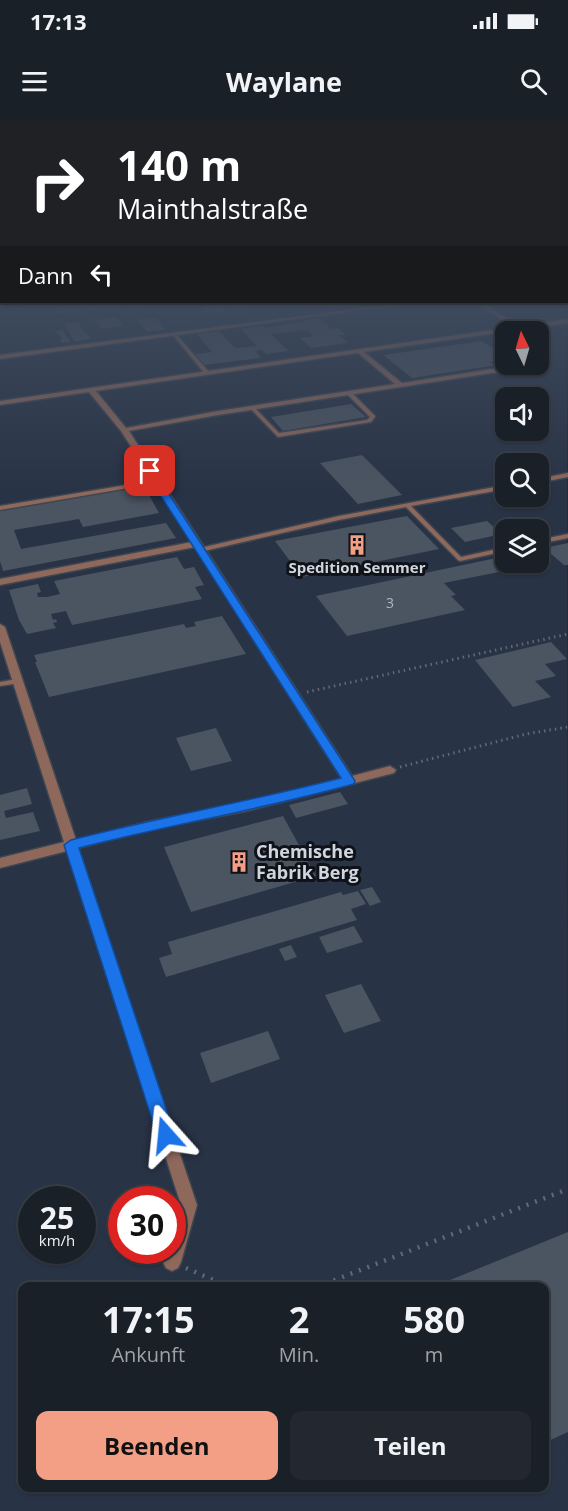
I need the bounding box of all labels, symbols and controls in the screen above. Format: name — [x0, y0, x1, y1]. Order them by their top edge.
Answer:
text: 17:13 — [30, 6, 87, 36]
text: Waylane — [226, 63, 342, 100]
icon: menu — [18, 65, 51, 98]
icon: search — [517, 65, 550, 98]
text: 140 m — [117, 136, 241, 193]
icon: right — [18, 144, 96, 222]
text: Mainthalstraße — [117, 190, 308, 227]
icon: left — [85, 258, 118, 291]
text: Dann — [18, 260, 73, 290]
north arrow — [495, 321, 549, 375]
map controls — [495, 321, 549, 573]
button: sound — [495, 387, 549, 441]
pin — [124, 445, 175, 496]
button: search — [495, 453, 549, 507]
icon: arrive — [133, 454, 166, 487]
button: layers — [495, 519, 549, 573]
building icon: Spedition Semmer — [345, 533, 369, 557]
place label: Spedition Semmer — [288, 557, 426, 577]
house number: 3 — [386, 593, 394, 612]
place label: Chemische Fabrik Berg — [256, 839, 359, 884]
building icon: Chemische Fabrik Berg — [227, 850, 251, 874]
position arrow — [134, 1103, 198, 1167]
speed limit sign: 30 — [108, 1186, 186, 1264]
text: 25 — [40, 1197, 74, 1238]
text: km/h — [39, 1230, 75, 1250]
text: 17:15 — [102, 1295, 195, 1344]
text: 2 — [289, 1295, 309, 1344]
text: 580 — [403, 1295, 465, 1344]
text: Ankunft — [111, 1341, 185, 1368]
text: Min. — [279, 1341, 319, 1368]
text: m — [425, 1341, 443, 1368]
button: Beenden — [36, 1411, 278, 1480]
button: Teilen — [290, 1411, 531, 1480]

